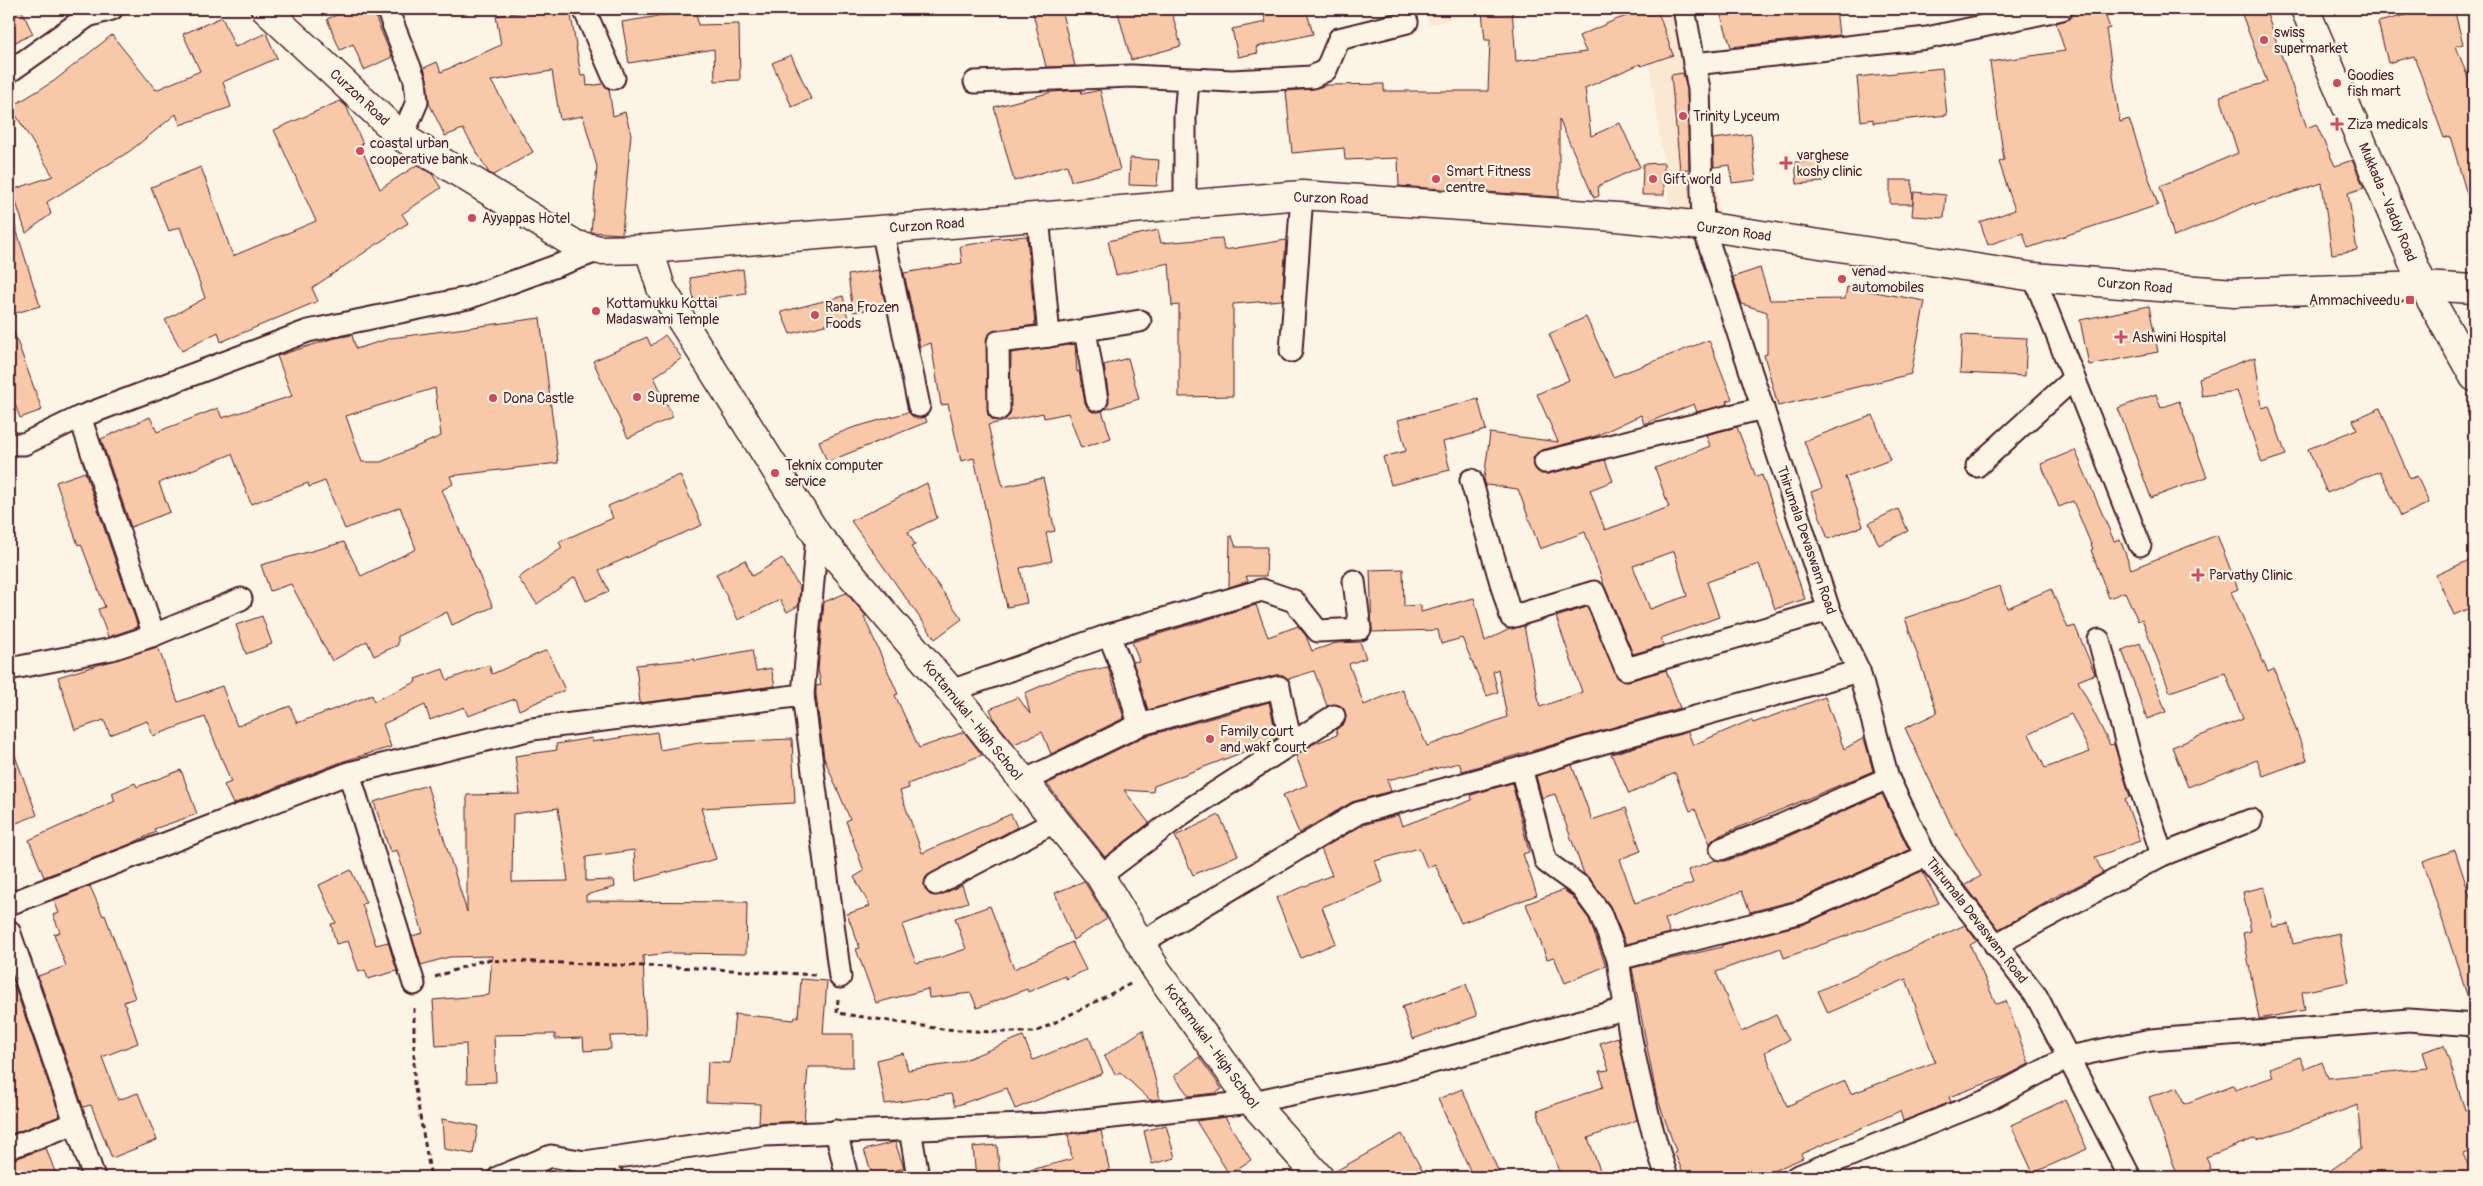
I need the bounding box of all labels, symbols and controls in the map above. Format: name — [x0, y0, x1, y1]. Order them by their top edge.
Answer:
place label: swiss supermarket — [2274, 24, 2348, 57]
marker: swiss supermarket — [2258, 34, 2270, 46]
street label: Curzon Road — [326, 65, 393, 129]
place label: Goodies fish mart — [2347, 67, 2401, 100]
marker: Goodies fish mart — [2331, 77, 2343, 89]
place label: Trinity Lyceum — [1693, 108, 1780, 125]
marker: Trinity Lyceum — [1677, 110, 1689, 122]
place label: Ziza medicals — [2347, 116, 2429, 133]
marker: Ziza medicals — [2331, 118, 2343, 130]
place label: coastal urban cooperative bank — [370, 135, 469, 168]
street label: Mukkada - Vaddy Road — [2355, 140, 2420, 264]
marker: coastal urban cooperative bank — [354, 145, 366, 157]
place label: varghese koshy clinic — [1796, 147, 1863, 180]
marker: varghese koshy clinic — [1779, 156, 1793, 170]
place label: Smart Fitness centre — [1446, 163, 1531, 196]
place label: Gift world — [1663, 171, 1721, 188]
marker: Smart Fitness centre — [1430, 173, 1442, 185]
marker: Gift world — [1647, 173, 1659, 185]
street label: Curzon Road — [1293, 189, 1369, 208]
place label: Ayyappas Hotel — [482, 210, 570, 227]
marker: Ayyappas Hotel — [466, 212, 478, 224]
street label: Curzon Road — [889, 214, 965, 237]
street label: Curzon Road — [1695, 218, 1773, 245]
place label: venad automobiles — [1851, 263, 1925, 296]
marker: venad automobiles — [1836, 273, 1848, 285]
street label: Curzon Road — [2097, 274, 2173, 297]
place label: Ammachiveedu — [2309, 292, 2400, 309]
marker: Ammachiveedu — [2404, 294, 2416, 306]
place label: Kottamukku Kottai Madaswami Temple — [606, 295, 719, 328]
place label: Rana Frozen Foods — [825, 299, 899, 332]
marker: Kottamukku Kottai Madaswami Temple — [590, 305, 602, 317]
marker: Rana Frozen Foods — [809, 309, 821, 321]
place label: Ashwini Hospital — [2132, 329, 2226, 346]
marker: Ashwini Hospital — [2114, 330, 2128, 344]
place label: Supreme — [647, 389, 700, 406]
place label: Dona Castle — [503, 390, 574, 407]
marker: Supreme — [631, 391, 643, 403]
marker: Dona Castle — [487, 392, 499, 404]
place label: Teknix computer service — [785, 457, 883, 490]
street label: Thirumala Devaswam Road — [1773, 464, 1840, 617]
marker: Teknix computer service — [769, 467, 781, 479]
place label: Parvathy Clinic — [2209, 567, 2293, 584]
marker: Parvathy Clinic — [2191, 568, 2205, 582]
street label: Kottamukal - High School — [919, 657, 1026, 784]
place label: Family court and wakf court — [1220, 723, 1307, 756]
marker: Family court and wakf court — [1204, 733, 1216, 745]
street label: Thirumala Devaswam Road — [1922, 854, 2031, 987]
street label: Kottamukal - High School — [1161, 981, 1262, 1112]

